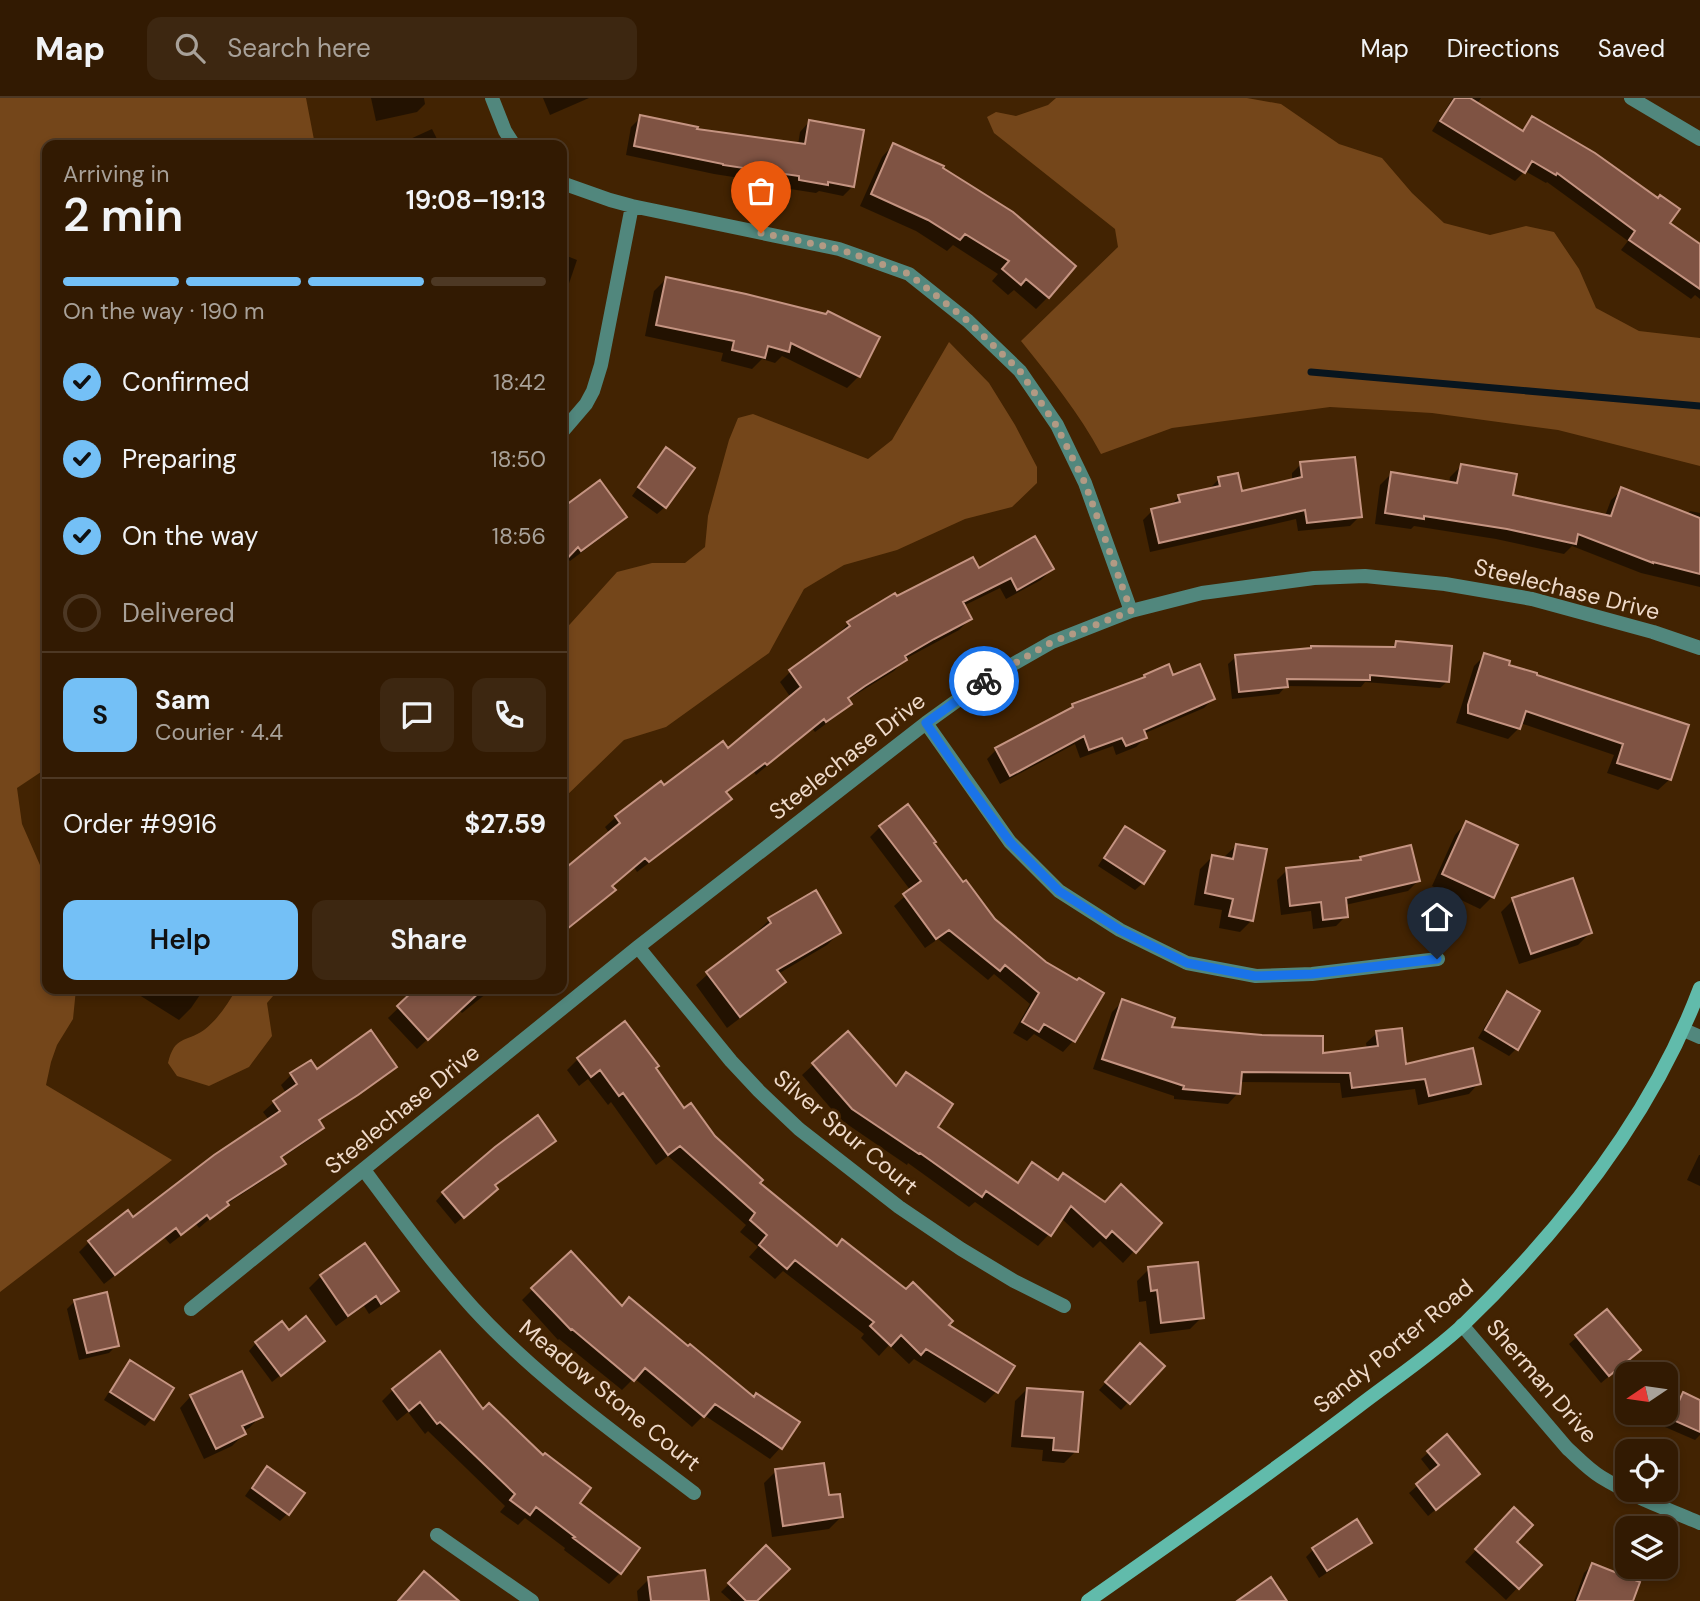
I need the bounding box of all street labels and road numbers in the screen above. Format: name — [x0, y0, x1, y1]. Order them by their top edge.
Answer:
street label: Steelechase Drive — [1471, 551, 1663, 627]
street label: Steelechase Drive — [763, 686, 931, 826]
street label: Steelechase Drive — [319, 1037, 485, 1181]
street label: Silver Spur Court — [768, 1063, 924, 1201]
street label: Sandy Porter Road — [1307, 1272, 1479, 1420]
street label: Meadow Stone Court — [513, 1313, 707, 1477]
street label: Sherman Drive — [1480, 1313, 1604, 1449]

